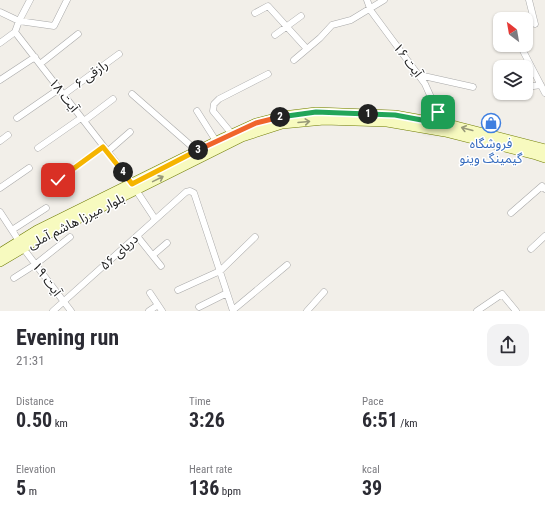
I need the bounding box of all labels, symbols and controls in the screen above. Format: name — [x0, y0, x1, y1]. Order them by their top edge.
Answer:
north arrow — [493, 12, 533, 52]
map controls — [493, 12, 533, 100]
street label: آیت ۱۶ — [390, 40, 426, 81]
street label: رازقی ۶ — [71, 57, 111, 92]
button: layers — [493, 60, 533, 100]
street label: آیت ۱۸ — [46, 75, 83, 116]
pin — [421, 95, 455, 129]
icon: arrive — [427, 101, 449, 123]
pin: 1 — [358, 104, 378, 124]
pin: 2 — [270, 107, 290, 127]
text: 1 — [365, 107, 371, 120]
text: 2 — [277, 110, 283, 123]
shop icon: فروشگاه گیمینگ وینو — [480, 112, 502, 134]
one-way arrow — [297, 119, 310, 126]
one-way arrow — [460, 125, 473, 132]
place label: فروشگاه گیمینگ وینو — [460, 136, 523, 166]
pin: 3 — [188, 140, 208, 160]
text: 3 — [195, 143, 201, 156]
pin: 4 — [113, 162, 133, 182]
pin — [41, 163, 75, 197]
text: 4 — [120, 165, 126, 178]
icon: check — [47, 169, 69, 191]
one-way arrow — [152, 175, 164, 182]
street label: بلوار میرزا هاشم آملی — [25, 190, 128, 255]
street label: دریای ۵۶ — [97, 231, 142, 274]
street label: آیت ۱۹ — [29, 259, 65, 300]
button: share — [487, 324, 529, 366]
text: Evening run — [16, 325, 119, 350]
text: 21:31 — [16, 353, 45, 368]
text: Distance — [16, 395, 54, 408]
text: Time — [189, 395, 211, 408]
text: Pace — [362, 395, 384, 408]
text: 0.50 — [16, 408, 52, 432]
text: 3:26 — [189, 408, 225, 432]
text: 6:51 — [362, 408, 398, 432]
text: km — [52, 417, 68, 430]
text: /km — [398, 417, 418, 430]
text: Elevation — [16, 463, 56, 476]
text: Heart rate — [189, 463, 232, 476]
text: kcal — [362, 463, 380, 476]
text: 5 — [16, 476, 26, 500]
text: 136 — [189, 476, 219, 500]
text: 39 — [362, 476, 382, 500]
text: m — [26, 485, 37, 498]
text: bpm — [219, 485, 241, 498]

